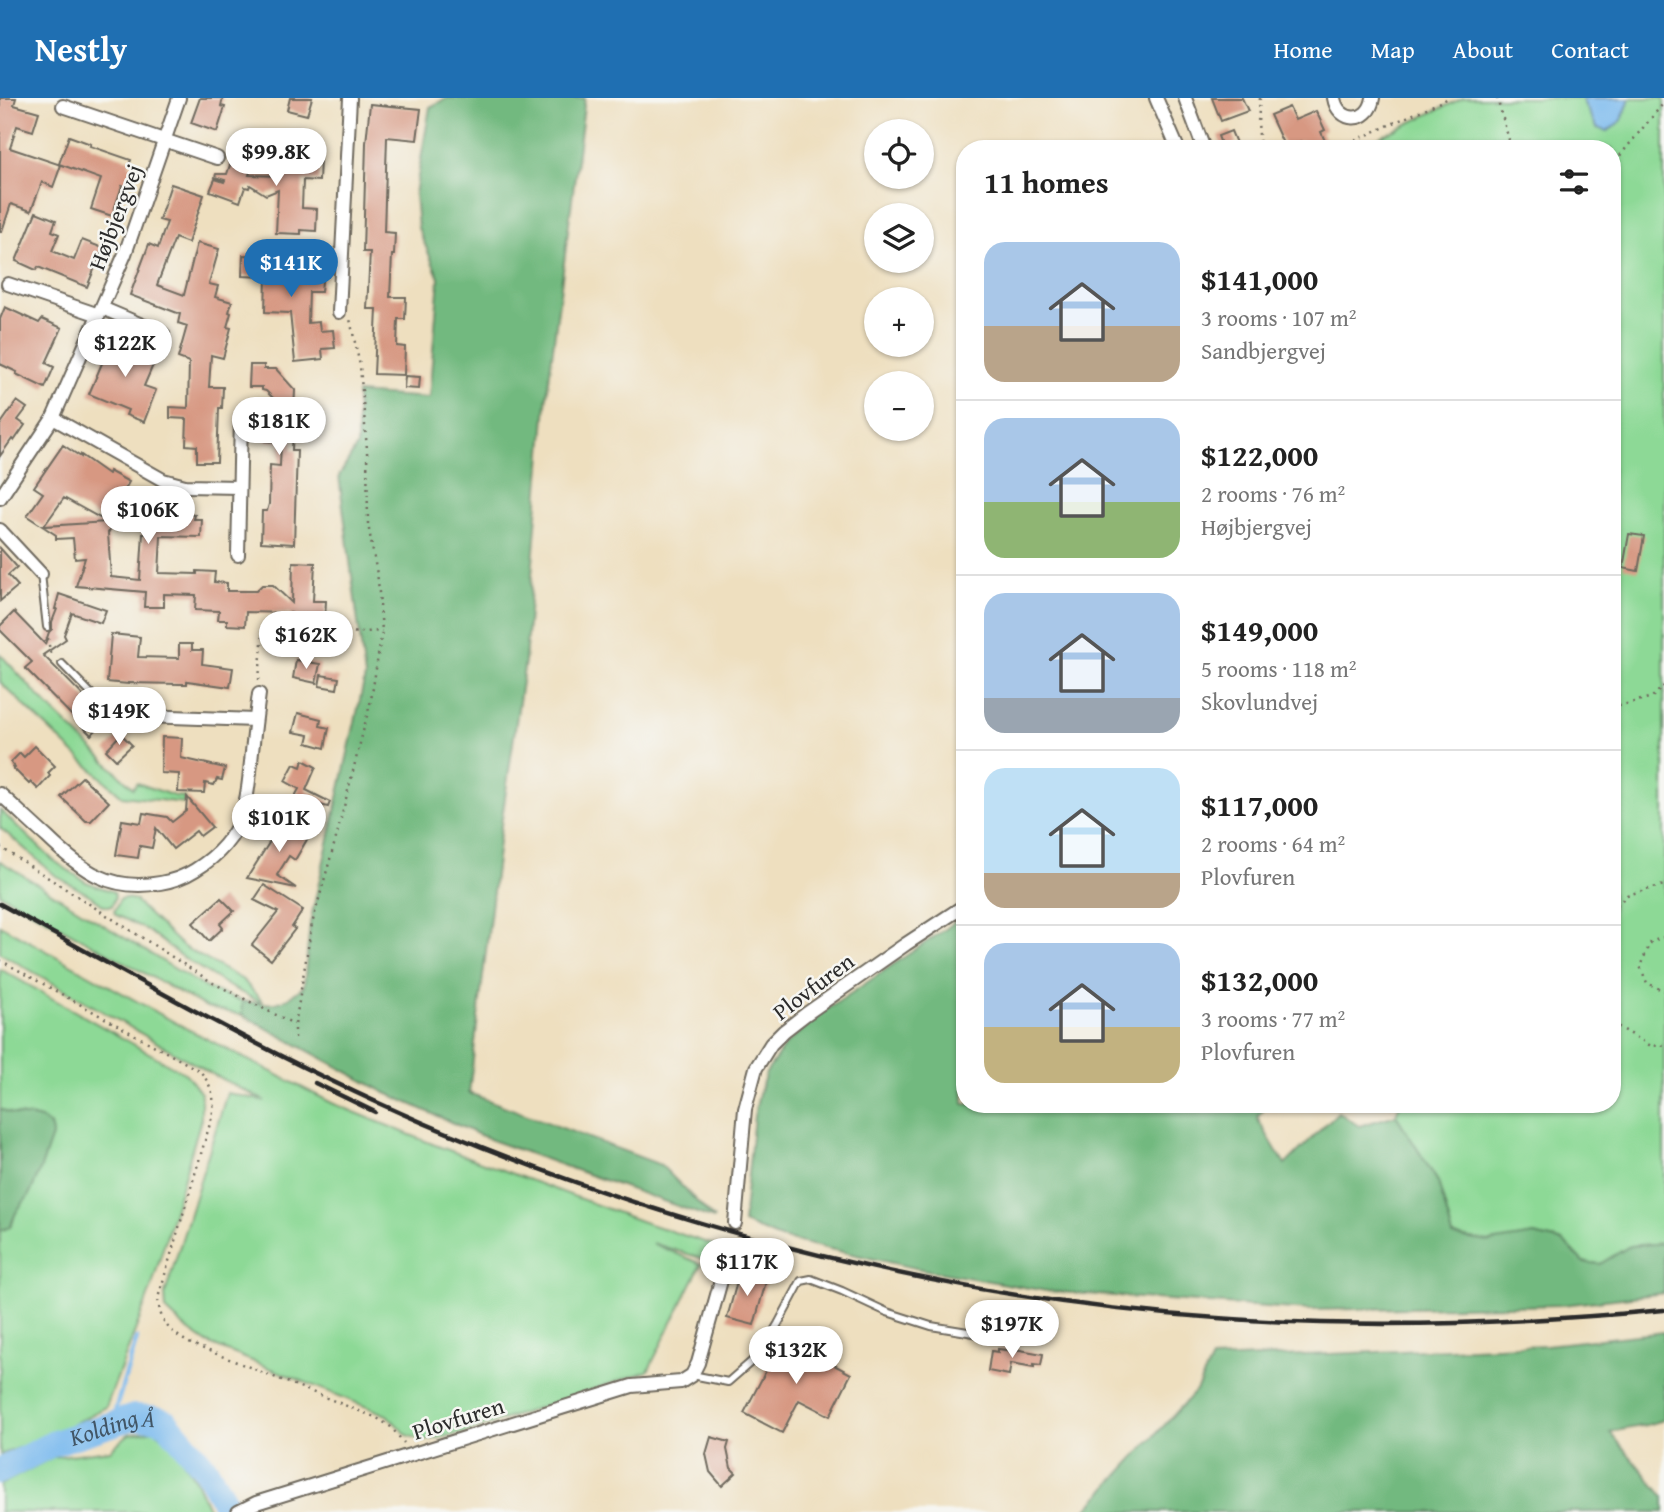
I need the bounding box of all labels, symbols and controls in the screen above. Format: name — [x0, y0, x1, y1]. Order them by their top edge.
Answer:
text: Nestly — [35, 25, 127, 73]
text: Home — [1274, 32, 1333, 67]
text: Map — [1371, 32, 1415, 67]
text: About — [1453, 32, 1513, 67]
text: Contact — [1551, 32, 1629, 67]
map controls — [864, 119, 934, 441]
button: locate — [864, 119, 934, 189]
pin: $99.8K — [219, 129, 333, 188]
text: $99.8K — [242, 134, 310, 167]
street label: Højbjergvej — [80, 159, 150, 275]
text: 11 homes — [984, 160, 1109, 204]
icon: filters — [1555, 163, 1593, 201]
button: layers — [864, 203, 934, 273]
pin: $141K — [242, 240, 340, 299]
text: $141K — [260, 245, 322, 278]
text: $141,000 — [1201, 257, 1318, 301]
icon: home — [1040, 270, 1124, 354]
button: + — [864, 287, 934, 357]
text: 3 rooms · 107 m² — [1201, 301, 1356, 334]
pin: $122K — [76, 320, 174, 379]
text: $122K — [94, 325, 156, 358]
text: Sandbjergvej — [1201, 334, 1326, 367]
button: − — [864, 371, 934, 441]
pin: $181K — [230, 398, 328, 457]
text: $181K — [248, 403, 310, 436]
text: $122,000 — [1201, 433, 1318, 477]
icon: home — [1040, 446, 1124, 530]
text: 2 rooms · 76 m² — [1201, 477, 1345, 510]
pin: $106K — [99, 486, 197, 546]
text: $106K — [117, 492, 179, 525]
text: Højbjergvej — [1201, 510, 1312, 543]
text: $149,000 — [1201, 608, 1318, 652]
pin: $162K — [257, 612, 355, 671]
text: $162K — [275, 617, 337, 650]
icon: home — [1040, 621, 1124, 705]
text: 5 rooms · 118 m² — [1201, 652, 1356, 685]
text: Skovlundvej — [1201, 685, 1318, 718]
pin: $149K — [70, 688, 168, 747]
text: $149K — [88, 693, 150, 726]
text: $117,000 — [1201, 783, 1318, 827]
pin: $101K — [230, 794, 328, 854]
icon: home — [1040, 796, 1124, 880]
text: $101K — [248, 800, 310, 833]
text: 2 rooms · 64 m² — [1201, 827, 1345, 860]
text: Plovfuren — [1201, 860, 1295, 893]
street label: Plovfuren — [765, 944, 861, 1028]
text: $132,000 — [1201, 958, 1318, 1002]
icon: home — [1040, 971, 1124, 1055]
text: 3 rooms · 77 m² — [1201, 1002, 1345, 1035]
text: Plovfuren — [1201, 1035, 1295, 1068]
pin: $117K — [698, 1238, 796, 1298]
text: $117K — [716, 1244, 778, 1277]
pin: $197K — [963, 1300, 1061, 1360]
text: $197K — [981, 1306, 1043, 1339]
pin: $132K — [747, 1326, 845, 1386]
text: $132K — [765, 1332, 827, 1365]
street label: Plovfuren — [408, 1388, 508, 1448]
water label: Kolding Å — [64, 1399, 156, 1455]

